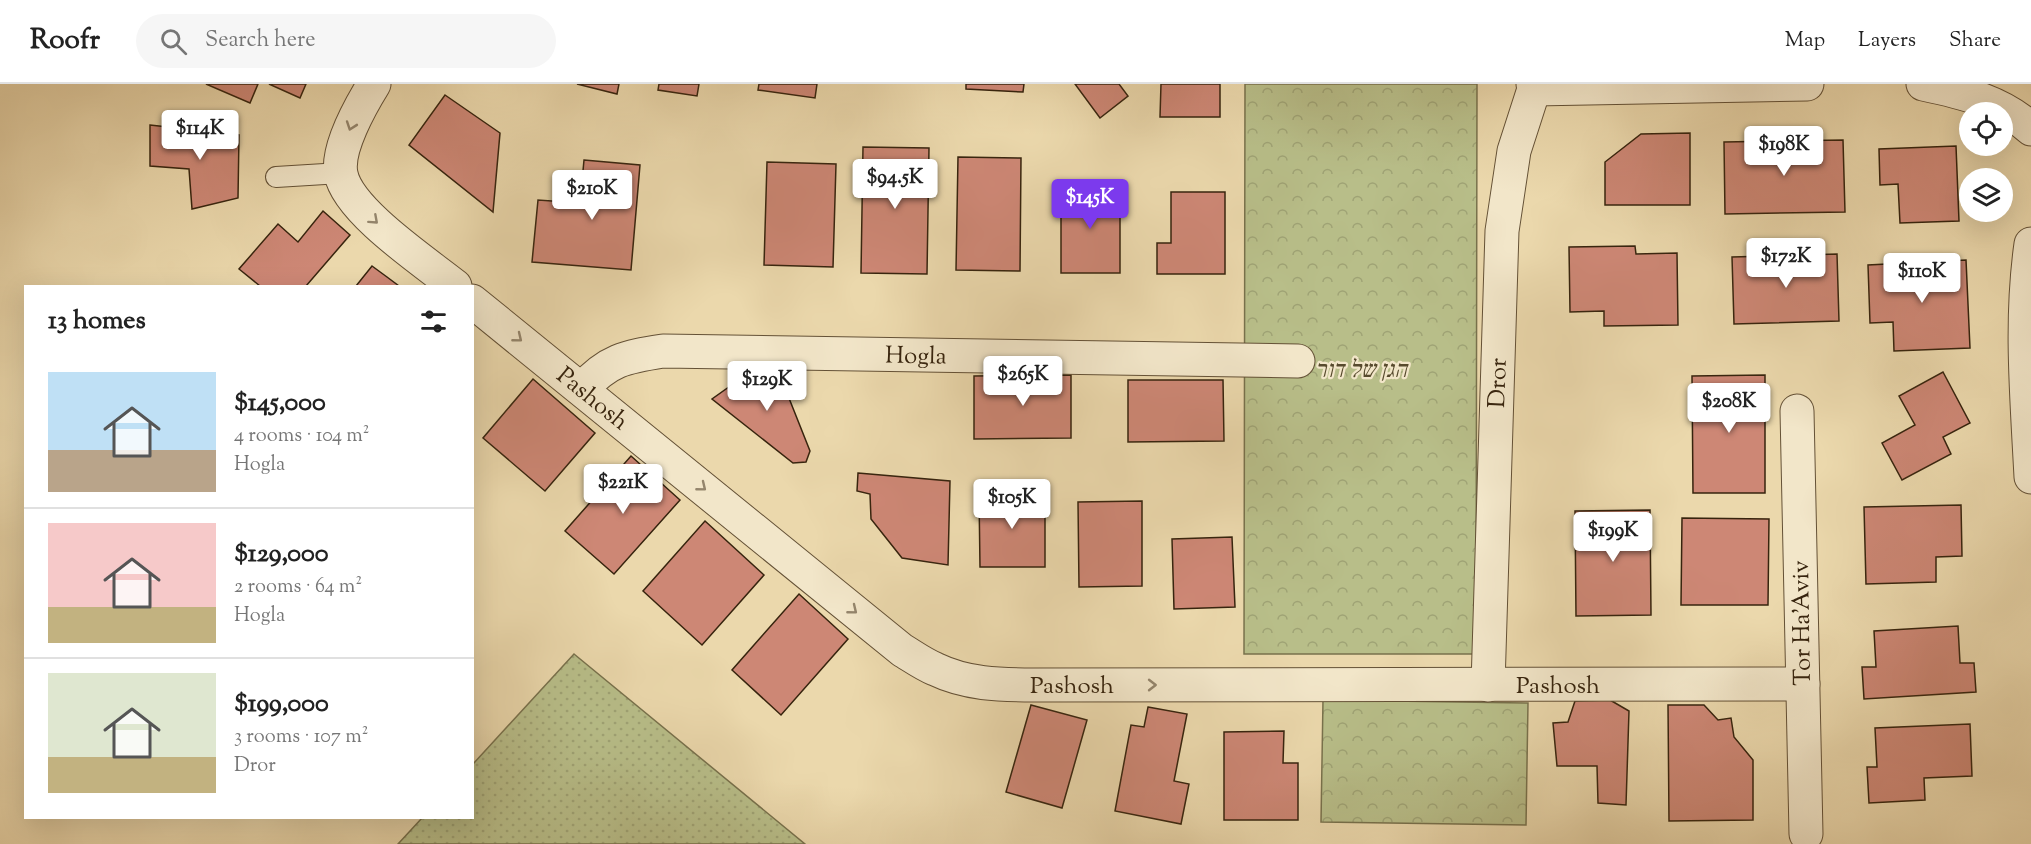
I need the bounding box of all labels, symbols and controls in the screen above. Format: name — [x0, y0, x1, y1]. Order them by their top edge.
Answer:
search box — [136, 14, 556, 68]
text: Roofr — [30, 21, 100, 61]
icon: search — [157, 25, 190, 58]
text: Search here — [205, 25, 315, 57]
text: Map — [1785, 26, 1825, 56]
text: Layers — [1858, 26, 1916, 56]
text: Share — [1949, 26, 2001, 56]
map controls — [1959, 102, 2013, 222]
button: locate — [1959, 102, 2013, 156]
pin: $114K — [158, 110, 242, 161]
text: $114K — [176, 115, 224, 144]
one-way arrow — [346, 120, 359, 131]
pin: $198K — [1742, 126, 1826, 177]
text: $198K — [1758, 131, 1810, 160]
pin: $94.5K — [846, 159, 944, 210]
text: $94.5K — [867, 164, 923, 193]
button: layers — [1959, 168, 2013, 222]
pin: $210K — [550, 170, 634, 221]
text: $210K — [566, 175, 618, 204]
pin: $145K — [1048, 179, 1132, 230]
text: $145K — [1066, 184, 1114, 213]
one-way arrow — [367, 213, 378, 224]
pin: $172K — [1744, 238, 1828, 289]
text: $172K — [1760, 243, 1812, 272]
pin: $110K — [1880, 253, 1964, 304]
text: $110K — [1897, 258, 1947, 287]
text: 13 homes — [48, 303, 146, 340]
icon: filters — [417, 305, 450, 338]
one-way arrow — [511, 330, 522, 341]
street label: Hogla — [885, 339, 947, 375]
park label: הגן של דור — [1315, 354, 1409, 388]
pin: $265K — [981, 356, 1065, 407]
street label: Dror — [1481, 357, 1517, 409]
street label: Pashosh — [548, 360, 635, 439]
pin: $129K — [725, 361, 809, 412]
text: $265K — [997, 361, 1049, 390]
text: $129K — [741, 366, 793, 395]
pin: $208K — [1687, 383, 1771, 434]
text: $145,000 — [234, 385, 326, 422]
text: $208K — [1701, 388, 1757, 417]
icon: home — [96, 396, 168, 468]
text: 4 rooms · 104 m² — [234, 422, 370, 451]
text: Hogla — [234, 451, 285, 480]
pin: $221K — [581, 464, 665, 515]
text: $221K — [598, 469, 648, 498]
pin: $105K — [970, 479, 1054, 530]
one-way arrow — [695, 480, 706, 491]
text: $105K — [987, 484, 1037, 513]
pin: $199K — [1571, 512, 1655, 563]
text: $199K — [1587, 517, 1639, 546]
text: $129,000 — [234, 536, 329, 573]
icon: home — [96, 547, 168, 619]
street label: Tor Ha'Aviv — [1785, 560, 1821, 686]
text: 2 rooms · 64 m² — [234, 573, 362, 602]
text: Hogla — [234, 602, 285, 631]
one-way arrow — [846, 603, 857, 614]
street label: Pashosh — [1030, 670, 1114, 704]
street label: Pashosh — [1516, 670, 1600, 704]
one-way arrow — [1148, 679, 1157, 691]
text: $199,000 — [234, 686, 329, 723]
icon: home — [96, 697, 168, 769]
text: 3 rooms · 107 m² — [234, 723, 368, 752]
text: Dror — [234, 752, 276, 781]

